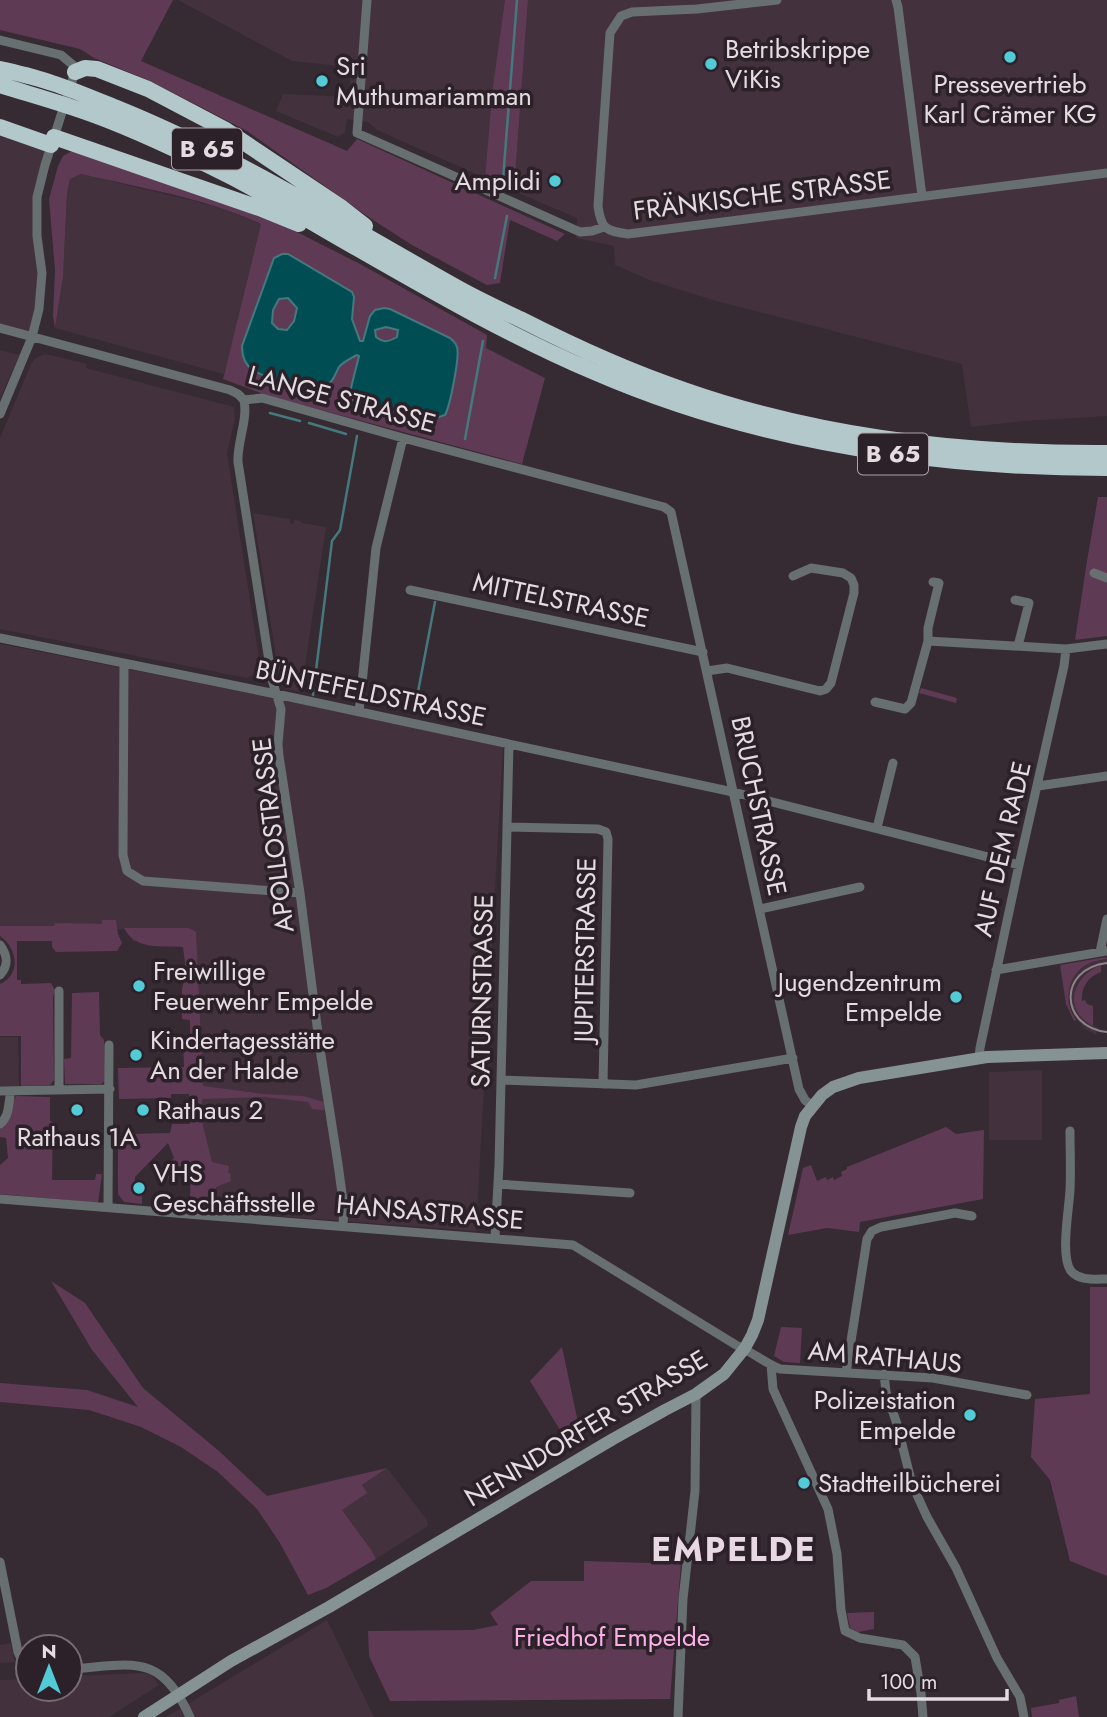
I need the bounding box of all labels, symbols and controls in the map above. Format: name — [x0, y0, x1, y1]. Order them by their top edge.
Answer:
place label: Betribskrippe ViKis — [725, 30, 870, 98]
place label: Sri Muthumariamman — [336, 47, 532, 115]
marker: Pressevertrieb Karl Crämer KG — [1002, 49, 1018, 65]
marker: Betribskrippe ViKis — [703, 56, 719, 72]
place label: Pressevertrieb Karl Crämer KG — [923, 65, 1097, 133]
marker: Sri Muthumariamman — [314, 73, 330, 89]
road number: B 65 — [172, 128, 242, 169]
street label: FRÄNKISCHE STRASSE — [631, 160, 893, 230]
place label: Amplidi — [454, 162, 541, 200]
marker: Amplidi — [547, 173, 563, 189]
street label: LANGE STRASSE — [244, 356, 440, 442]
road number: B 65 — [858, 434, 928, 475]
street label: MITTELSTRASSE — [469, 563, 653, 637]
street label: BÜNTEFELDSTRASSE — [252, 650, 490, 736]
street label: BRUCHSTRASSE — [721, 713, 797, 899]
street label: APOLLOSTRASSE — [242, 735, 304, 935]
street label: AUF DEM RADE — [963, 758, 1041, 940]
street label: JUPITERSTRASSE — [564, 857, 606, 1046]
street label: SATURNSTRASSE — [461, 894, 503, 1088]
place label: Freiwillige Feuerwehr Empelde — [153, 952, 373, 1020]
place label: Jugendzentrum Empelde — [775, 963, 942, 1031]
marker: Freiwillige Feuerwehr Empelde — [131, 978, 147, 994]
marker: Jugendzentrum Empelde — [948, 989, 964, 1005]
place label: Kindertagesstätte An der Halde — [150, 1021, 335, 1089]
marker: Kindertagesstätte An der Halde — [128, 1047, 144, 1063]
place label: Rathaus 2 — [157, 1091, 263, 1129]
marker: Rathaus 1A — [69, 1102, 85, 1118]
marker: Rathaus 2 — [135, 1102, 151, 1118]
place label: Rathaus 1A — [17, 1118, 138, 1156]
place label: VHS Geschäftsstelle — [153, 1154, 315, 1222]
marker: VHS Geschäftsstelle — [131, 1180, 147, 1196]
street label: HANSASTRASSE — [335, 1185, 525, 1239]
street label: AM RATHAUS — [806, 1331, 964, 1383]
street label: NENNDORFER STRASSE — [457, 1340, 715, 1516]
place label: Polizeistation Empelde — [814, 1381, 956, 1449]
marker: Polizeistation Empelde — [962, 1407, 978, 1423]
place label: Stadtteilbücherei — [818, 1464, 1001, 1502]
marker: Stadtteilbücherei — [796, 1475, 812, 1491]
district label: EMPELDE — [651, 1526, 817, 1573]
park label: Friedhof Empelde — [514, 1618, 710, 1656]
north arrow — [14, 1633, 84, 1703]
text: N — [41, 1638, 57, 1665]
scale bar — [869, 1658, 1007, 1702]
text: 100 m — [880, 1667, 937, 1697]

